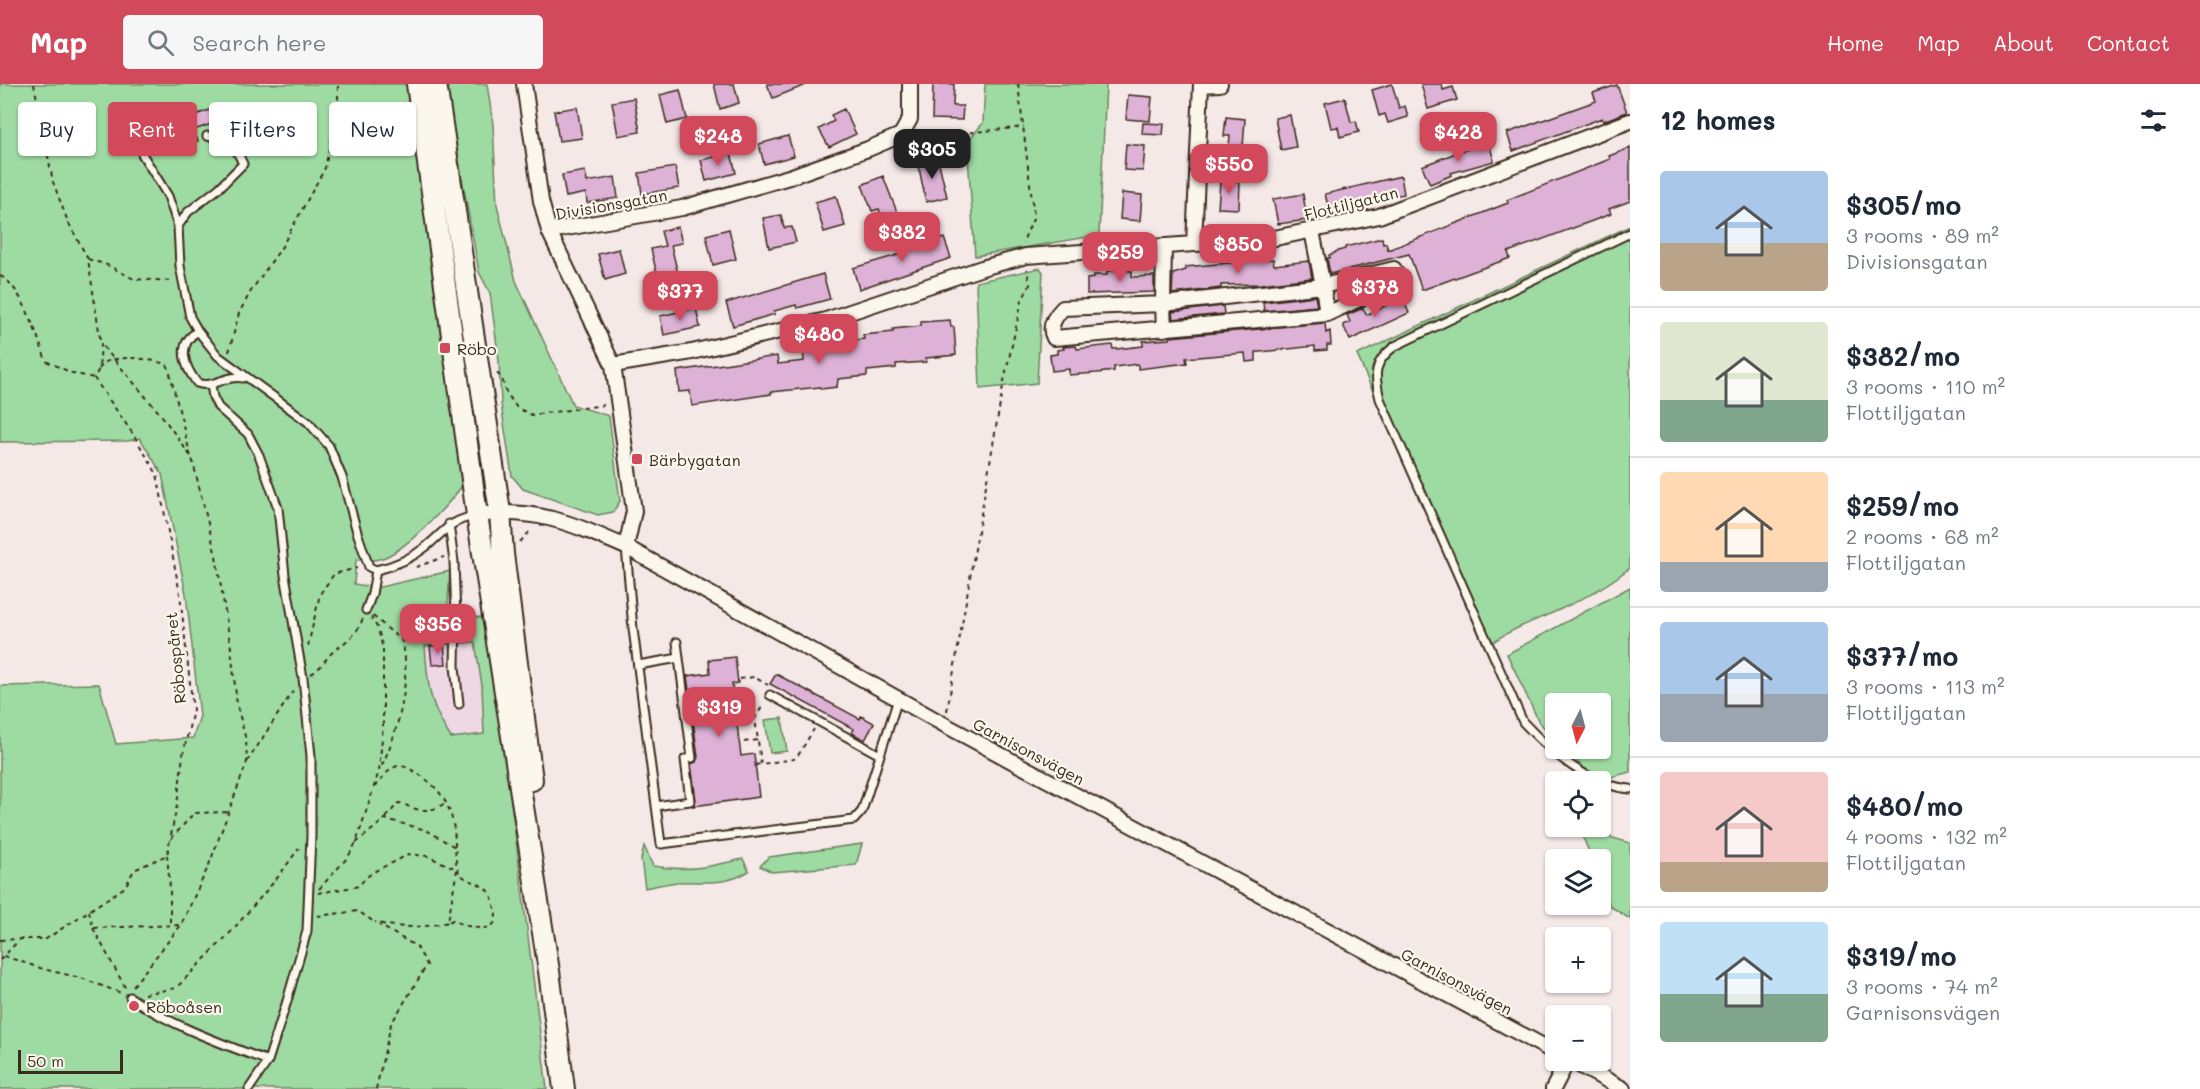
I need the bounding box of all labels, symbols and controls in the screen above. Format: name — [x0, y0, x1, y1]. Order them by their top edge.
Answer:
search box — [123, 15, 543, 69]
text: Map — [30, 24, 87, 60]
icon: search — [144, 26, 177, 59]
text: Search here — [192, 28, 326, 57]
text: Home — [1827, 29, 1884, 56]
text: Map — [1917, 29, 1960, 56]
text: About — [1993, 29, 2054, 56]
text: Contact — [2087, 29, 2170, 56]
chip: Buy — [18, 102, 96, 156]
chip: Rent — [108, 102, 197, 156]
chip: Filters — [209, 102, 317, 156]
chip: New — [329, 102, 416, 156]
text: 12 homes — [1660, 103, 1776, 137]
icon: filters — [2137, 104, 2170, 137]
pin: $428 — [1422, 112, 1494, 163]
pin: $248 — [682, 116, 754, 167]
text: $428 — [1434, 118, 1482, 144]
text: $248 — [694, 122, 742, 148]
pin: $305 — [896, 129, 968, 180]
text: $305 — [908, 135, 956, 161]
pin: $550 — [1193, 144, 1265, 195]
text: $550 — [1205, 150, 1253, 176]
street label: Flottiljgatan — [1302, 181, 1400, 225]
street label: Divisionsgatan — [553, 184, 669, 224]
text: $305/mo — [1846, 188, 1961, 222]
icon: home — [1708, 195, 1780, 267]
pin: $382 — [866, 212, 938, 263]
text: $382 — [878, 218, 926, 244]
text: 3 rooms · 89 m² — [1846, 222, 1999, 248]
pin: $850 — [1202, 224, 1274, 275]
text: $850 — [1213, 230, 1263, 256]
pin: $259 — [1084, 232, 1156, 283]
text: $259 — [1096, 238, 1144, 264]
text: Divisionsgatan — [1846, 248, 1987, 274]
pin: $378 — [1339, 267, 1411, 318]
pin: $377 — [644, 271, 716, 322]
text: $378 — [1351, 273, 1399, 299]
text: $377 — [657, 277, 703, 303]
pin: $480 — [783, 314, 855, 365]
text: $480 — [794, 320, 844, 346]
place label: Röbo — [457, 338, 496, 359]
text: $382/mo — [1846, 339, 1960, 373]
marker: Röbo — [438, 341, 452, 355]
icon: home — [1708, 346, 1780, 418]
text: 3 rooms · 110 m² — [1846, 373, 2005, 399]
text: Flottiljgatan — [1846, 399, 1966, 425]
place label: Bärbygatan — [649, 449, 741, 470]
marker: Bärbygatan — [630, 452, 644, 466]
text: $259/mo — [1846, 489, 1959, 523]
icon: home — [1708, 496, 1780, 568]
text: 2 rooms · 68 m² — [1846, 523, 1999, 549]
text: Flottiljgatan — [1846, 549, 1966, 575]
pin: $356 — [402, 604, 474, 655]
text: $356 — [414, 610, 462, 636]
street label: Röbospåret — [160, 611, 190, 705]
text: $377/mo — [1846, 639, 1958, 673]
icon: home — [1708, 646, 1780, 718]
text: 3 rooms · 113 m² — [1846, 673, 2005, 699]
pin: $319 — [683, 687, 755, 738]
text: $319 — [696, 693, 742, 719]
north arrow — [1545, 693, 1611, 759]
map controls — [1545, 693, 1611, 1071]
text: Flottiljgatan — [1846, 699, 1966, 725]
street label: Garnisonsvägen — [970, 713, 1088, 789]
button: locate — [1545, 771, 1611, 837]
text: $480/mo — [1846, 789, 1963, 823]
icon: home — [1708, 796, 1780, 868]
text: 4 rooms · 132 m² — [1846, 823, 2007, 849]
button: layers — [1545, 849, 1611, 915]
text: Flottiljgatan — [1846, 849, 1966, 875]
button: + — [1545, 927, 1611, 993]
text: $319/mo — [1846, 939, 1956, 973]
street label: Garnisonsvägen — [1398, 943, 1516, 1019]
icon: home — [1708, 946, 1780, 1018]
text: 3 rooms · 74 m² — [1846, 973, 1998, 999]
place label: Röboåsen — [146, 996, 222, 1017]
marker: Röboåsen — [127, 999, 141, 1013]
text: Garnisonsvägen — [1846, 999, 2000, 1025]
button: − — [1545, 1005, 1611, 1071]
scale bar — [18, 1047, 123, 1074]
text: 50 m — [27, 1050, 64, 1071]

